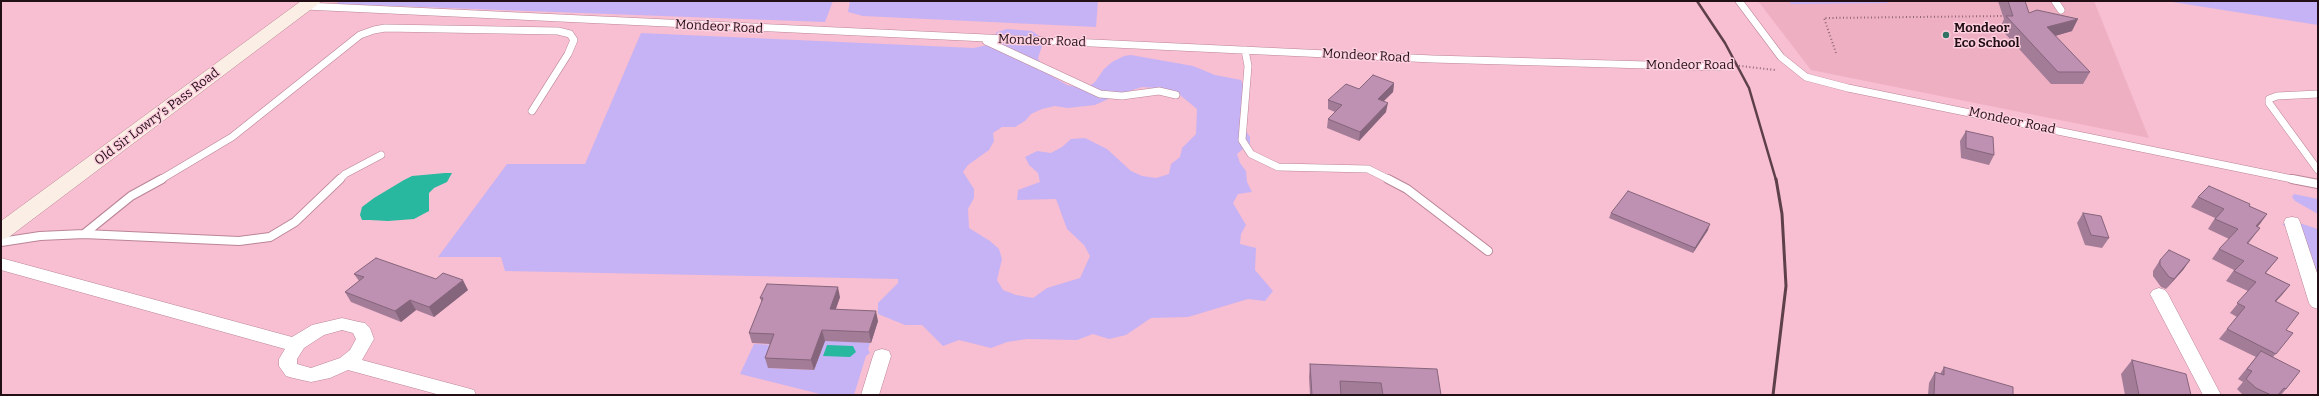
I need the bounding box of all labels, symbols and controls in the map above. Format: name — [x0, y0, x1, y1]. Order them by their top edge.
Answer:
street label: Mondeor Road — [675, 17, 763, 37]
place label: Mondeor Eco School — [1954, 20, 2020, 51]
marker: Mondeor Eco School — [1941, 30, 1951, 40]
street label: Mondeor Road — [998, 32, 1086, 50]
street label: Mondeor Road — [1322, 46, 1410, 66]
street label: Mondeor Road — [1646, 57, 1734, 73]
street label: Old Sir Lowry's Pass Road — [92, 65, 222, 169]
street label: Mondeor Road — [1967, 104, 2057, 138]

